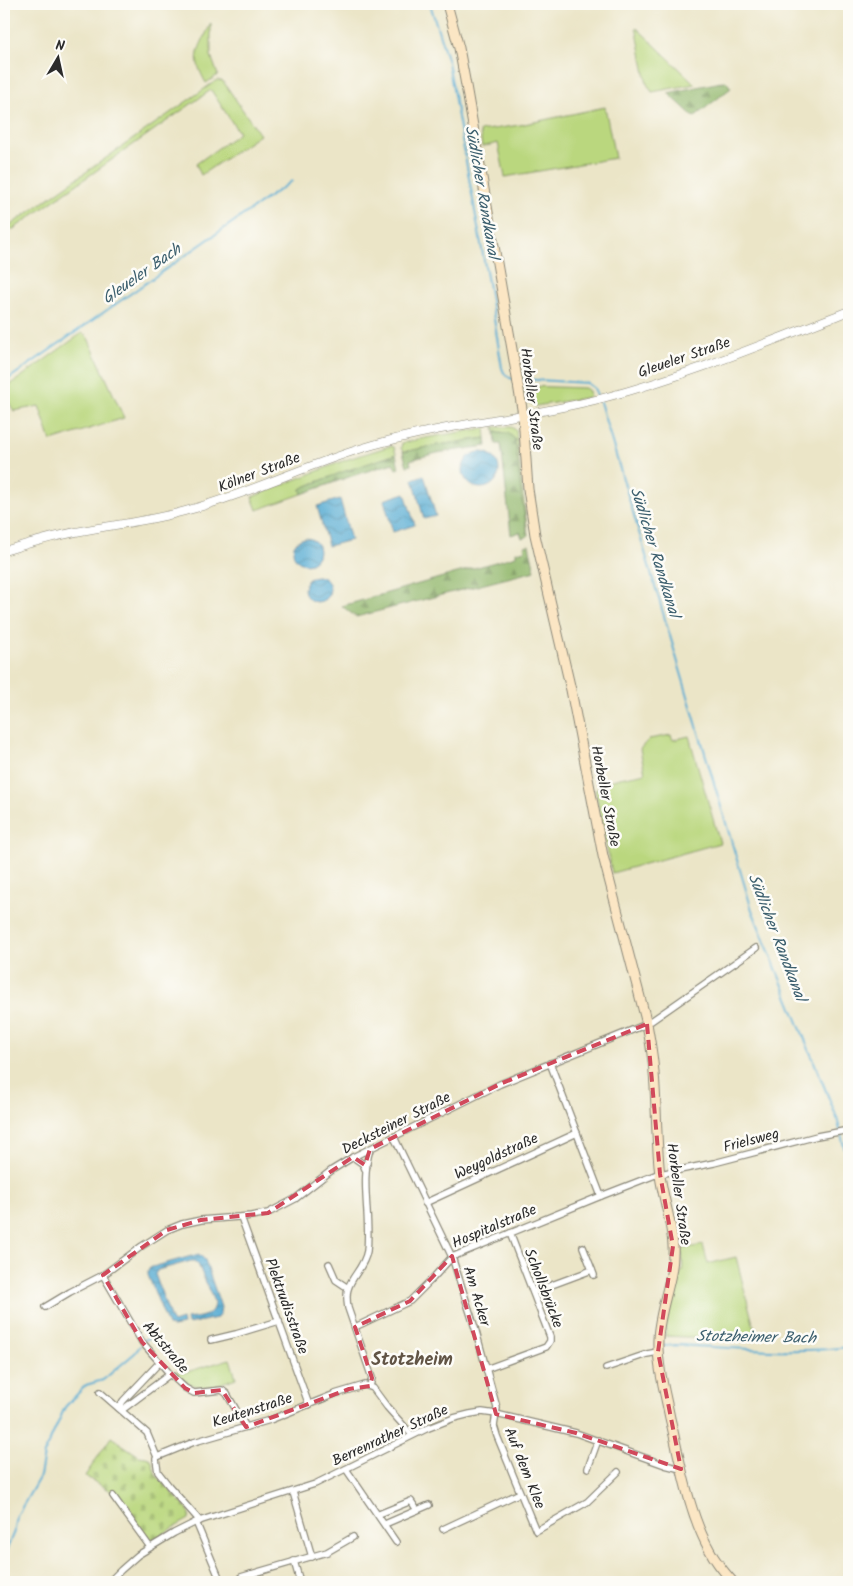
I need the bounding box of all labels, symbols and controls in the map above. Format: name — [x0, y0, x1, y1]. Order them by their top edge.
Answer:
north arrow — [32, 32, 82, 82]
text: N — [54, 35, 66, 58]
water label: Südlicher Randkanal — [458, 124, 506, 264]
water label: Gleueler Bach — [97, 237, 188, 311]
street label: Gleueler Straße — [635, 331, 734, 385]
street label: Horbeller Straße — [513, 347, 549, 452]
street label: Kölner Straße — [215, 446, 304, 500]
water label: Südlicher Randkanal — [623, 484, 687, 623]
street label: Horbeller Straße — [583, 743, 627, 849]
water label: Südlicher Randkanal — [741, 870, 814, 1008]
street label: Decksteiner Straße — [338, 1086, 455, 1162]
street label: Frielsweg — [721, 1122, 782, 1160]
street label: Weygoldstraße — [450, 1127, 543, 1187]
street label: Horbeller Straße — [659, 1142, 697, 1247]
street label: Hospitalstraße — [448, 1198, 541, 1256]
street label: Schollsbrücke — [517, 1245, 569, 1332]
street label: Plektrudisstraße — [258, 1255, 315, 1358]
street label: Am Acker — [456, 1263, 497, 1330]
street label: Abtstraße — [136, 1316, 195, 1379]
water label: Stotzheimer Bach — [696, 1324, 818, 1351]
district label: Stotzheim — [371, 1346, 453, 1375]
street label: Keutenstraße — [209, 1387, 296, 1435]
street label: Berrenrather Straße — [328, 1398, 453, 1473]
street label: Auf dem Klee — [497, 1424, 551, 1513]

